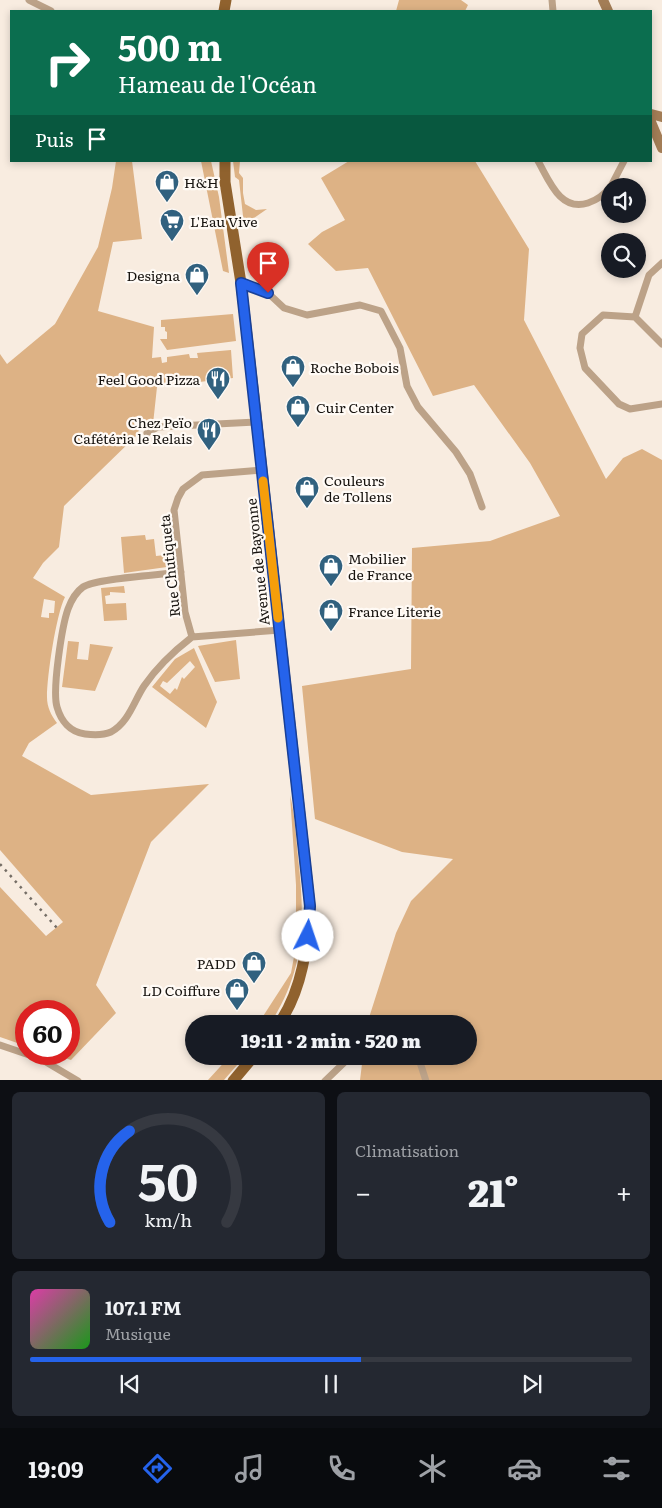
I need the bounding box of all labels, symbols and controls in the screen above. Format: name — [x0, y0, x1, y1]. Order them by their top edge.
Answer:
text: 500 m — [118, 20, 222, 72]
icon: right — [35, 30, 100, 95]
text: Hameau de l'Océan — [118, 67, 317, 100]
text: Puis — [35, 125, 73, 153]
icon: arrive — [83, 125, 111, 153]
shop icon: H&H — [154, 169, 180, 203]
place label: H&H — [184, 172, 219, 192]
map controls — [601, 178, 646, 278]
button: sound — [601, 178, 646, 223]
supermarket icon: L'Eau Vive — [159, 208, 185, 242]
place label: L'Eau Vive — [190, 211, 257, 231]
button: search — [601, 233, 646, 278]
pin — [247, 242, 289, 293]
icon: arrive — [254, 249, 282, 277]
shop icon: Designa — [184, 262, 210, 296]
place label: Designa — [127, 265, 180, 285]
shop icon: Roche Bobois — [280, 354, 306, 388]
place label: Roche Bobois — [310, 357, 399, 377]
restaurant icon: Feel Good Pizza — [205, 366, 231, 400]
place label: Feel Good Pizza — [98, 369, 200, 389]
shop icon: Cuir Center — [285, 394, 311, 428]
place label: Cuir Center — [316, 397, 394, 417]
place label: Chez Peïo Cafétéria le Relais — [74, 412, 192, 448]
restaurant icon: Chez Peïo Cafétéria le Relais — [196, 417, 222, 451]
place label: Couleurs de Tollens — [324, 470, 392, 506]
shop icon: Couleurs de Tollens — [294, 475, 320, 509]
street label: Avenue de Bayonne — [240, 497, 274, 627]
street label: Rue Chutiqueta — [154, 513, 184, 618]
place label: Mobilier de France — [348, 548, 412, 584]
shop icon: Mobilier de France — [318, 553, 344, 587]
shop icon: France Literie — [318, 598, 344, 632]
place label: France Literie — [348, 601, 441, 621]
position arrow — [281, 909, 333, 961]
shop icon: PADD — [241, 950, 267, 984]
place label: PADD — [197, 953, 236, 973]
shop icon: LD Coiffure — [224, 977, 250, 1011]
place label: LD Coiffure — [142, 980, 220, 1000]
speed limit sign: 60 — [15, 1000, 80, 1065]
text: 19:11 · 2 min · 520 m — [241, 1026, 421, 1054]
text: Climatisation — [355, 1138, 459, 1162]
text: 50 — [138, 1140, 199, 1217]
text: 21° — [468, 1162, 519, 1219]
text: − — [355, 1170, 371, 1212]
text: + — [616, 1170, 632, 1212]
text: km/h — [145, 1206, 192, 1233]
text: 107.1 FM — [105, 1293, 182, 1321]
text: Musique — [105, 1321, 171, 1345]
icon: previous — [116, 1370, 144, 1398]
icon: pause — [317, 1370, 345, 1398]
icon: next — [518, 1370, 546, 1398]
icon: directions — [140, 1451, 175, 1486]
icon: music — [232, 1451, 267, 1486]
icon: phone — [324, 1451, 359, 1486]
icon: climate — [415, 1451, 450, 1486]
icon: car — [507, 1451, 542, 1486]
icon: filters — [599, 1451, 634, 1486]
text: 19:09 — [28, 1452, 84, 1485]

